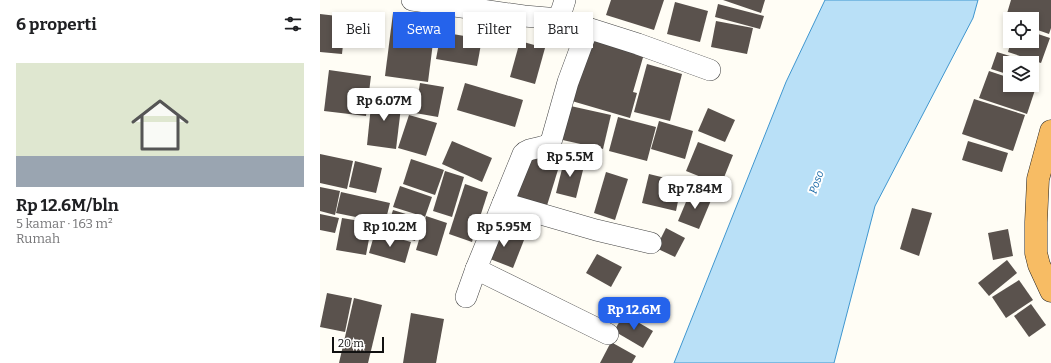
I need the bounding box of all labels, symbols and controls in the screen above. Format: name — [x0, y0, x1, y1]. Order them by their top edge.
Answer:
chip: Beli — [332, 12, 385, 48]
chip: Sewa — [393, 12, 455, 48]
chip: Filter — [463, 12, 526, 48]
chip: Baru — [534, 12, 593, 48]
map controls — [1003, 12, 1039, 92]
button: locate — [1003, 12, 1039, 48]
icon: filters — [282, 13, 304, 35]
text: 6 properti — [16, 14, 97, 35]
button: layers — [1003, 56, 1039, 92]
pin: Rp 6.07M — [343, 88, 425, 122]
icon: home — [124, 89, 196, 161]
text: Rp 6.07M — [356, 93, 412, 108]
pin: Rp 5.5M — [533, 144, 607, 178]
text: Rp 5.5M — [546, 149, 594, 164]
water label: Poso — [806, 169, 826, 195]
pin: Rp 7.84M — [654, 176, 736, 210]
text: Rp 7.84M — [668, 181, 722, 196]
text: Rp 12.6M/bln — [16, 195, 119, 216]
pin: Rp 10.2M — [349, 214, 431, 248]
pin: Rp 5.95M — [463, 214, 545, 248]
text: 5 kamar · 163 m² — [16, 216, 113, 231]
text: Rp 10.2M — [363, 219, 417, 234]
text: Rp 5.95M — [477, 219, 531, 234]
text: Rumah — [16, 231, 60, 246]
pin: Rp 12.6M — [593, 297, 675, 331]
text: Rp 12.6M — [607, 302, 661, 317]
scale bar — [332, 335, 384, 354]
text: 20 m — [338, 337, 364, 350]

